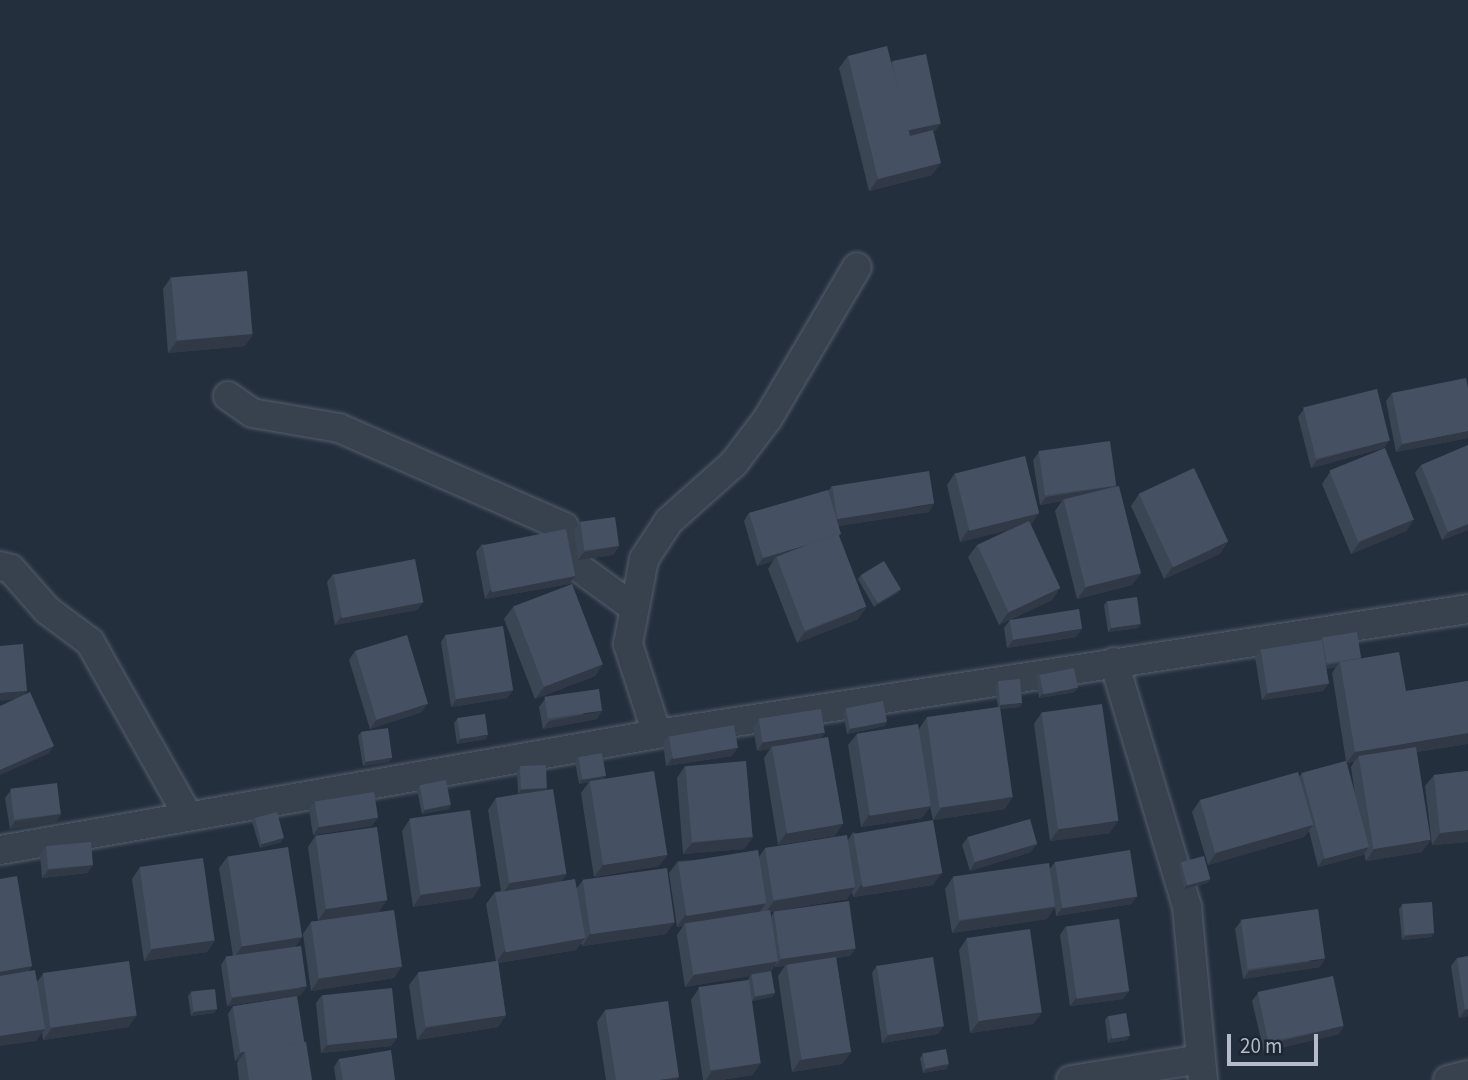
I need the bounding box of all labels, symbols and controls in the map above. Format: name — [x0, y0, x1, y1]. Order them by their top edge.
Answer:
scale bar — [1230, 1020, 1321, 1064]
text: 20 m — [1240, 1031, 1282, 1061]

